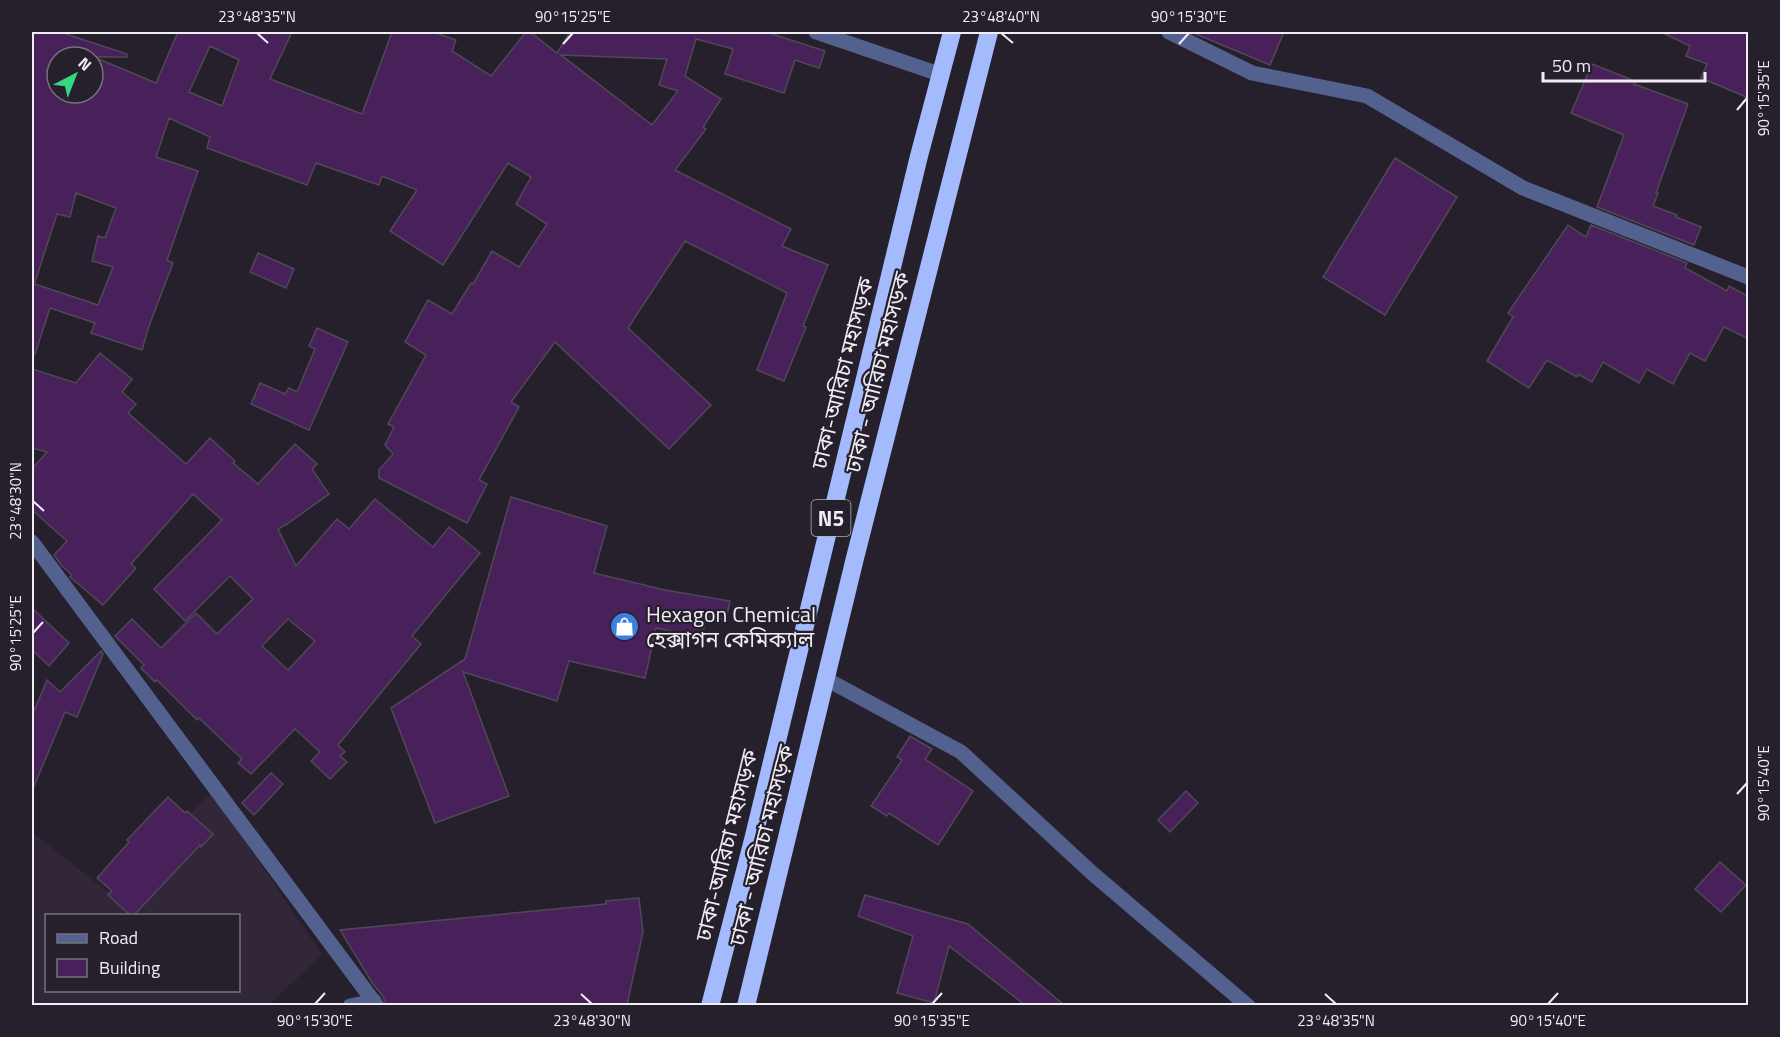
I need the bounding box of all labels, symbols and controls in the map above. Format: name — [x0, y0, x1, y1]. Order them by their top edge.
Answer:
text: 23°48'35"N — [218, 5, 296, 28]
text: 90°15'25"E — [535, 5, 611, 28]
text: 23°48'40"N — [962, 5, 1040, 28]
text: 90°15'30"E — [1151, 5, 1227, 28]
north arrow — [45, 45, 105, 105]
scale bar — [1543, 45, 1705, 83]
text: N — [73, 51, 97, 76]
text: 50 m — [1552, 52, 1591, 79]
text: 90°15'35"E — [1752, 60, 1775, 136]
street label: ঢাকা - আরিচা মহাসড়ক — [835, 268, 918, 477]
street label: ঢাকা-আরিচা মহাসড়ক — [802, 273, 882, 473]
text: 23°48'30"N — [4, 462, 27, 540]
road number: N5 — [812, 500, 850, 536]
text: 90°15'25"E — [4, 595, 27, 671]
place label: Hexagon Chemical হেক্সাগন কেমিক্যাল — [646, 597, 816, 656]
shop icon: Hexagon Chemical হেক্সাগন কেমিক্যাল — [609, 611, 641, 643]
street label: ঢাকা - আরিচা মহাসড়ক — [719, 741, 802, 950]
street label: ঢাকা-আরিচা মহাসড়ক — [686, 745, 766, 945]
text: 90°15'40"E — [1752, 745, 1775, 821]
legend — [45, 914, 240, 992]
text: Road — [99, 924, 138, 951]
text: Building — [99, 954, 160, 981]
text: 90°15'30"E — [277, 1009, 353, 1032]
text: 23°48'30"N — [553, 1009, 631, 1032]
text: 90°15'35"E — [894, 1009, 970, 1032]
text: 23°48'35"N — [1297, 1009, 1375, 1032]
text: 90°15'40"E — [1510, 1009, 1586, 1032]

